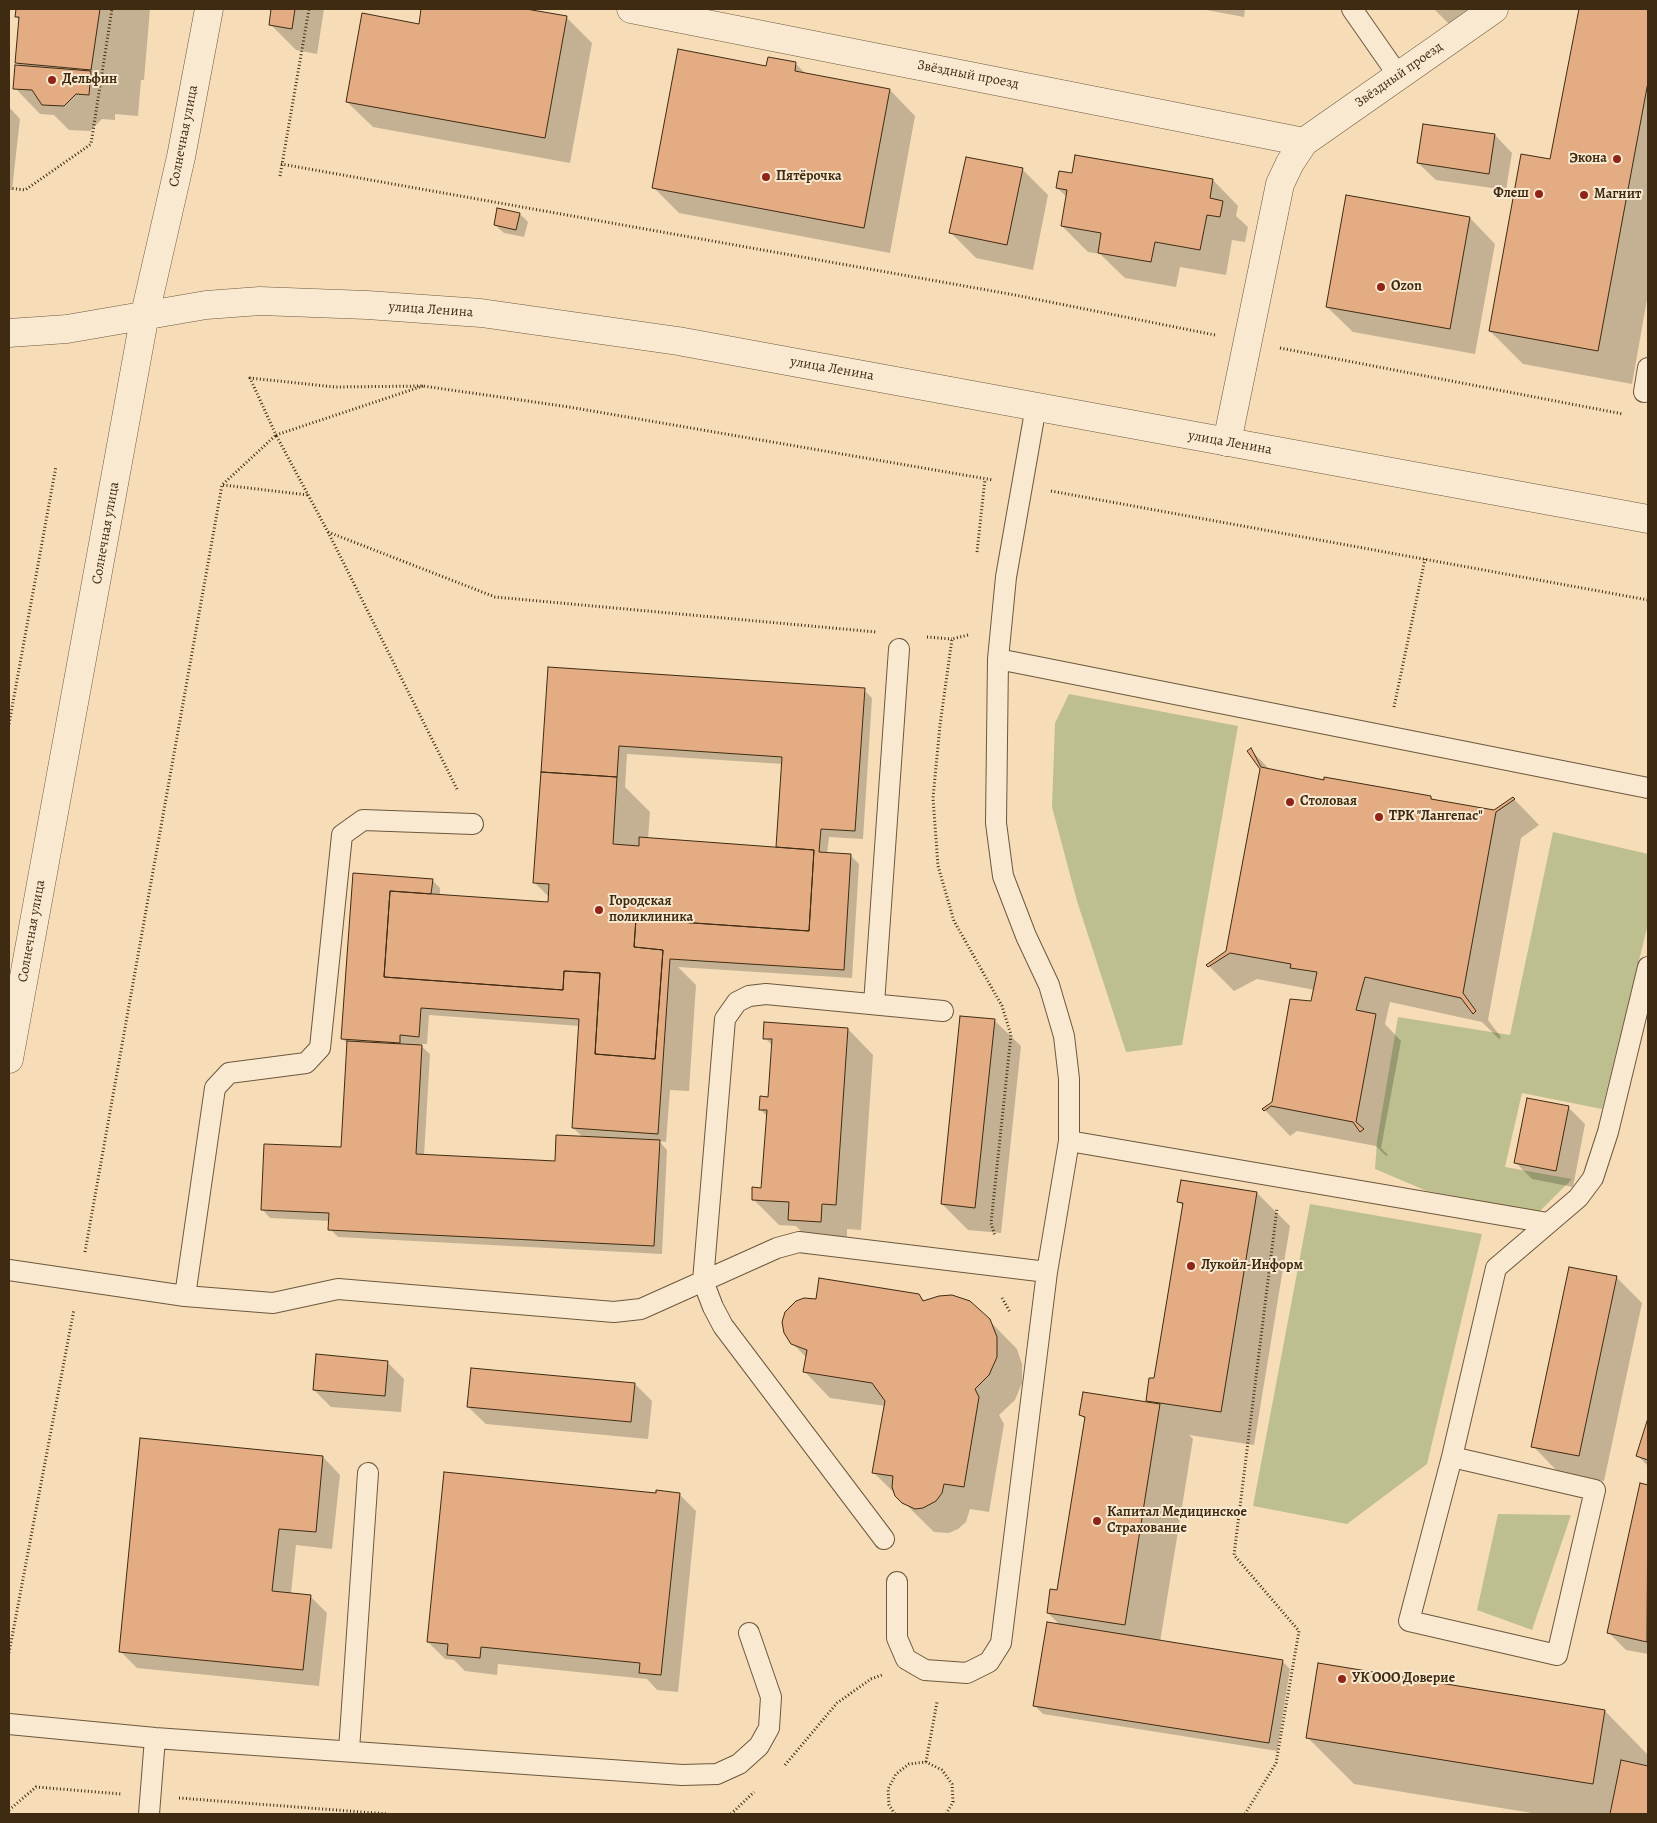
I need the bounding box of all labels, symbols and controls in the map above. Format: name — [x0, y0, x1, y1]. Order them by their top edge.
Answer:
street label: Звёздный проезд — [1352, 38, 1446, 112]
street label: Звёздный проезд — [916, 57, 1020, 93]
place label: Дельфин — [62, 72, 117, 88]
marker: Дельфин — [46, 74, 58, 86]
street label: Солнечная улица — [166, 84, 202, 188]
place label: Экона — [1569, 151, 1607, 167]
marker: Экона — [1611, 153, 1623, 165]
place label: Пятёрочка — [776, 169, 842, 185]
marker: Пятёрочка — [760, 171, 772, 183]
place label: Флеш — [1493, 186, 1529, 202]
place label: Магнит — [1594, 187, 1641, 203]
marker: Флеш — [1533, 188, 1545, 200]
marker: Магнит — [1578, 189, 1590, 201]
place label: Ozon — [1391, 279, 1422, 295]
marker: Ozon — [1375, 281, 1387, 293]
street label: улица Ленина — [388, 299, 474, 321]
street label: улица Ленина — [789, 353, 875, 385]
street label: улица Ленина — [1187, 427, 1273, 459]
street label: Солнечная улица — [89, 481, 123, 585]
place label: Столовая — [1300, 794, 1357, 810]
marker: Столовая — [1284, 796, 1296, 808]
place label: ТРК "Лангепас" — [1389, 809, 1483, 825]
marker: ТРК "Лангепас" — [1373, 811, 1385, 823]
street label: Солнечная улица — [15, 879, 49, 983]
place label: Городская поликлиника — [609, 894, 693, 926]
marker: Городская поликлиника — [593, 904, 605, 916]
place label: Лукойл-Информ — [1201, 1258, 1303, 1274]
marker: Лукойл-Информ — [1185, 1260, 1197, 1272]
place label: Капитал Медицинское Страхование — [1107, 1505, 1247, 1538]
marker: Капитал Медицинское Страхование — [1091, 1515, 1103, 1527]
place label: УК ООО Доверие — [1352, 1671, 1455, 1687]
marker: УК ООО Доверие — [1336, 1673, 1348, 1685]

